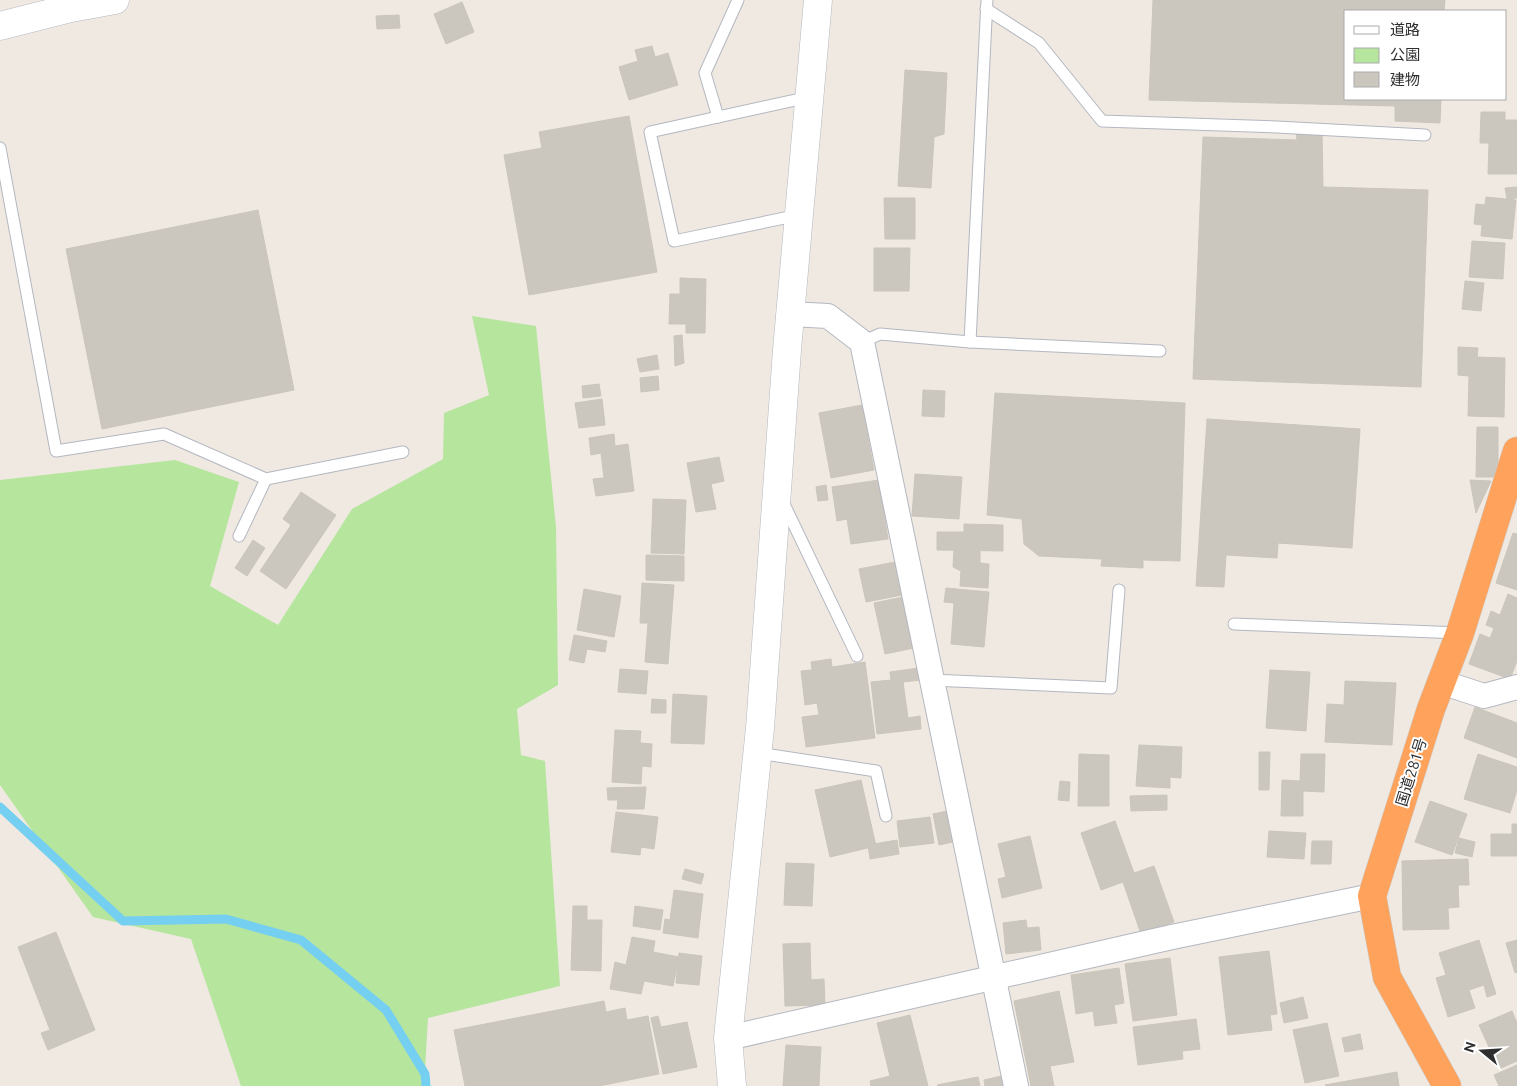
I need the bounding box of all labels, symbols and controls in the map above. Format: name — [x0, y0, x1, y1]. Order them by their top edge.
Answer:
legend — [1344, 10, 1507, 100]
text: 道路 — [1390, 21, 1420, 38]
text: 公園 — [1390, 46, 1420, 63]
text: 建物 — [1390, 71, 1420, 88]
street label: 国道281号 — [1393, 736, 1429, 808]
north arrow — [1457, 1026, 1507, 1076]
text: N — [1460, 1040, 1479, 1054]

